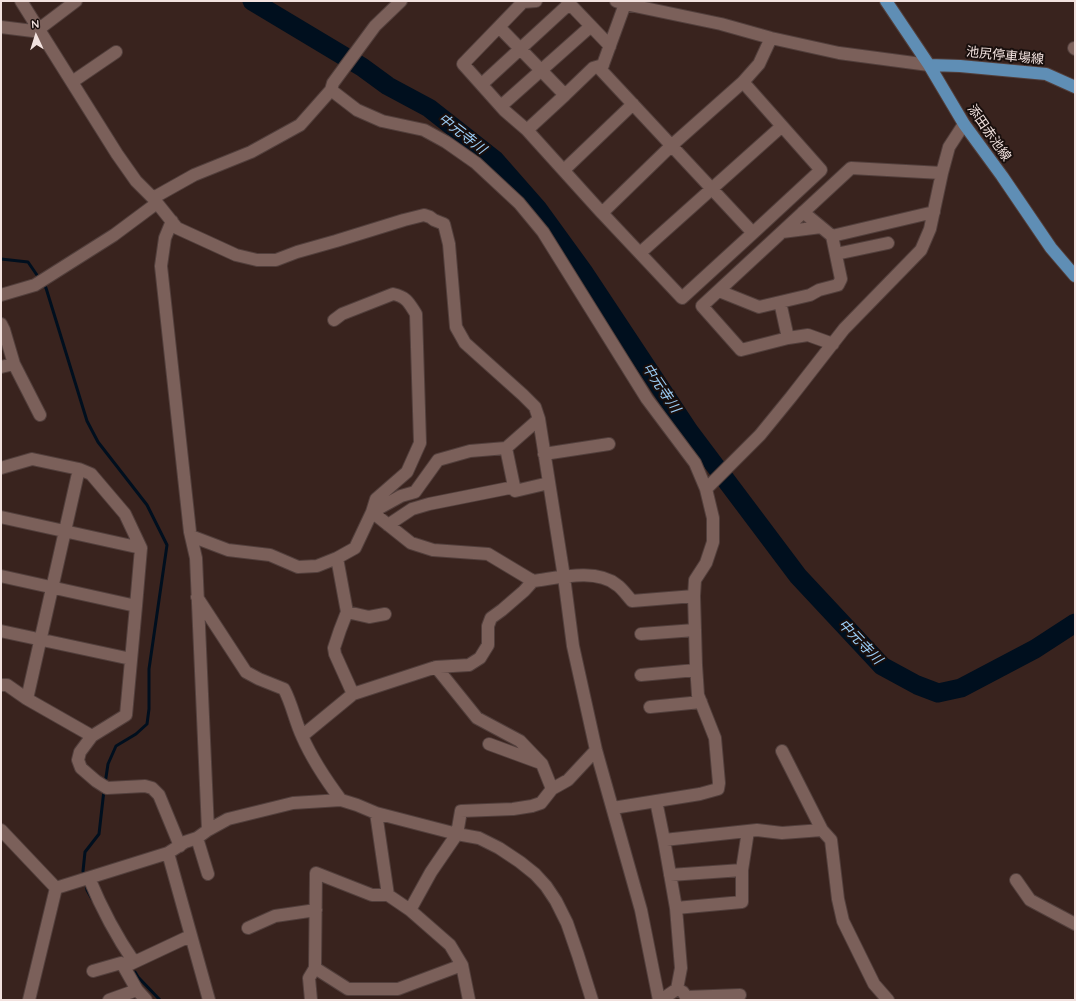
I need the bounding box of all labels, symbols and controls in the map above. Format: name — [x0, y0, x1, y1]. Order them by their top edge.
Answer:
north arrow — [16, 16, 56, 56]
text: N — [31, 17, 40, 31]
street label: 池尻停車場線 — [965, 44, 1045, 68]
street label: 添田赤池線 — [964, 102, 1014, 164]
water label: 中元寺川 — [435, 110, 489, 158]
water label: 中元寺川 — [638, 360, 684, 416]
water label: 中元寺川 — [835, 616, 885, 668]

